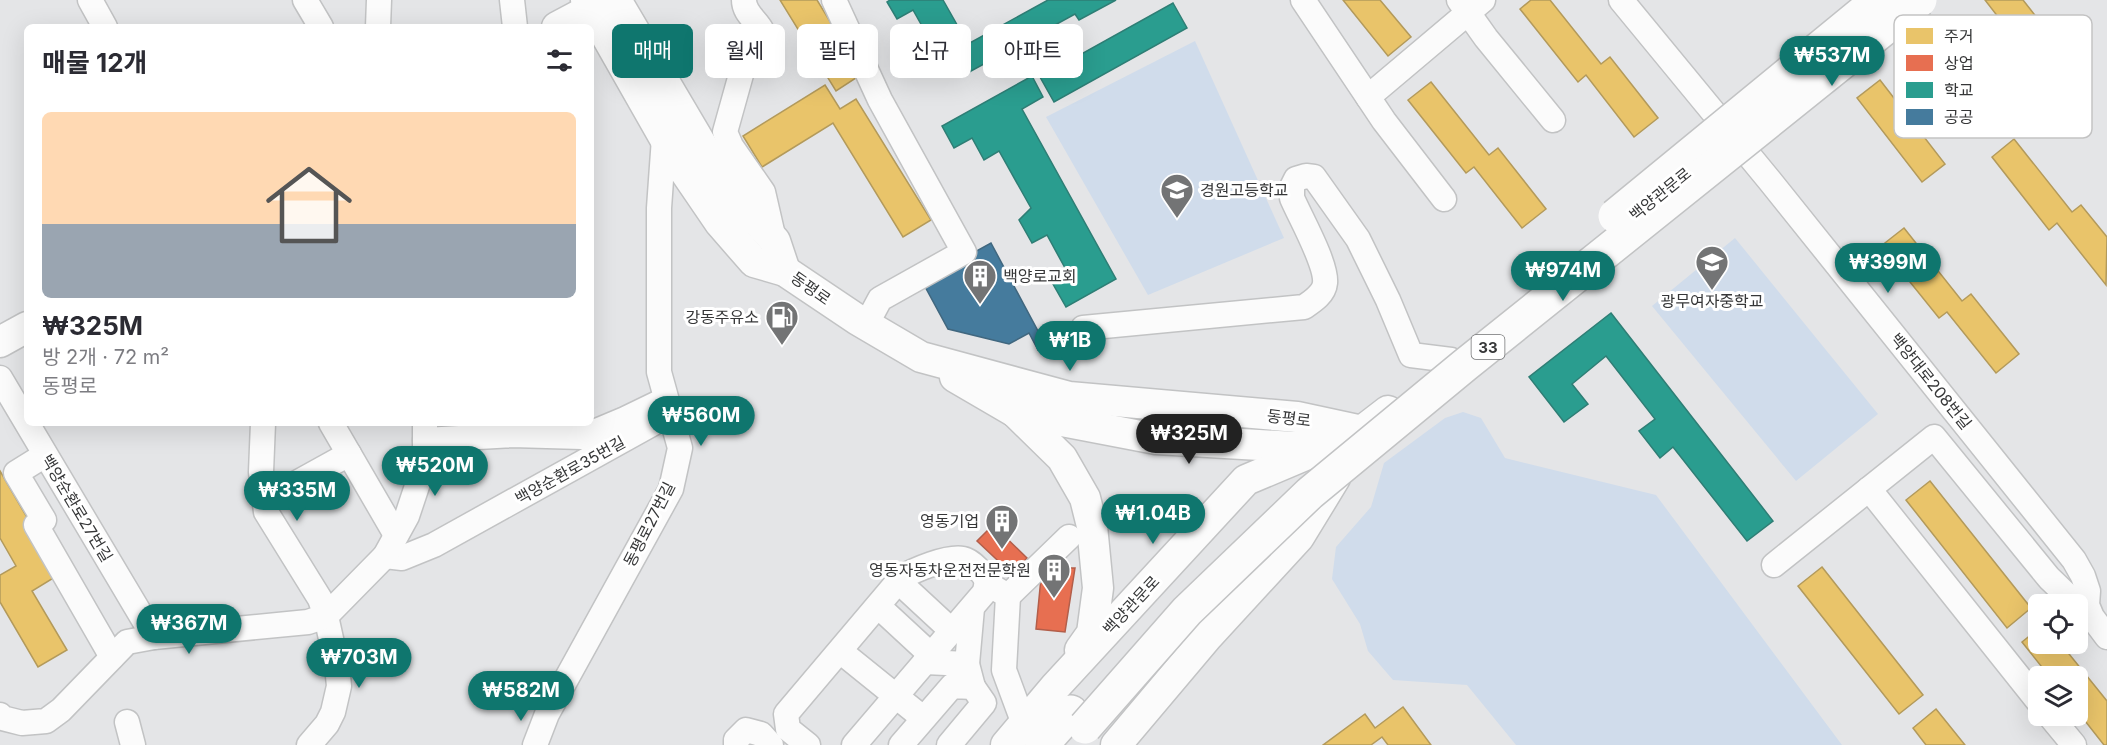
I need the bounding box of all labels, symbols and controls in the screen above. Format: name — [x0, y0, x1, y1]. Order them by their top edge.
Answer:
legend — [1894, 15, 2092, 138]
chip: 매매 — [612, 24, 693, 78]
chip: 월세 — [705, 24, 785, 78]
chip: 필터 — [797, 24, 878, 78]
chip: 신규 — [890, 24, 971, 78]
chip: 아파트 — [983, 24, 1083, 78]
text: 주거 — [1944, 26, 1973, 46]
pin: ₩537M — [1790, 36, 1874, 87]
text: ₩537M — [1794, 43, 1870, 67]
icon: filters — [543, 44, 576, 77]
text: 매물 12개 — [42, 47, 148, 78]
text: 상업 — [1944, 53, 1973, 73]
text: 학교 — [1944, 80, 1973, 100]
text: 공공 — [1944, 107, 1973, 127]
icon: home — [255, 151, 363, 259]
street label: 백양관문로 — [1625, 163, 1695, 225]
school or university icon: 경원고등학교 — [1159, 172, 1195, 219]
place label: 경원고등학교 — [1200, 180, 1288, 200]
pin: ₩399M — [1846, 243, 1930, 294]
school or university icon: 광무여자중학교 — [1694, 244, 1730, 291]
text: ₩399M — [1849, 250, 1927, 274]
pin: ₩974M — [1521, 251, 1605, 302]
building icon: 백양로교회 — [962, 258, 998, 305]
text: ₩974M — [1525, 258, 1601, 282]
place label: 백양로교회 — [1003, 266, 1077, 286]
street label: 동평로 — [787, 267, 835, 309]
place label: 광무여자중학교 — [1660, 291, 1764, 311]
fuel station icon: 강동주유소 — [764, 299, 800, 346]
place label: 강동주유소 — [685, 307, 759, 327]
text: ₩325M — [42, 310, 143, 341]
pin: ₩1B — [1041, 321, 1099, 372]
text: ₩1B — [1049, 328, 1091, 352]
street label: 백양대로208번길 — [1886, 329, 1976, 433]
road number: 33 — [1472, 335, 1504, 359]
text: 방 2개 · 72 m² — [42, 345, 169, 369]
text: 동평로 — [42, 374, 97, 398]
pin: ₩560M — [659, 396, 743, 447]
text: ₩560M — [662, 403, 740, 427]
street label: 동평로 — [1266, 405, 1312, 431]
pin: ₩325M — [1147, 414, 1231, 465]
text: ₩325M — [1150, 421, 1228, 445]
street label: 백양순환로35번길 — [512, 432, 628, 508]
pin: ₩520M — [393, 446, 477, 497]
street label: 백양순환로27번길 — [37, 451, 117, 565]
text: ₩520M — [396, 453, 474, 477]
pin: ₩335M — [255, 471, 339, 522]
text: ₩335M — [258, 478, 336, 502]
street label: 동평로27번길 — [619, 478, 679, 570]
pin: ₩1.04B — [1104, 494, 1202, 545]
text: ₩1.04B — [1115, 501, 1191, 525]
building icon: 영동기업 — [984, 503, 1020, 550]
place label: 영동기업 — [920, 511, 979, 531]
building icon: 영동자동차운전전문학원 — [1036, 552, 1072, 599]
place label: 영동자동차운전전문학원 — [869, 560, 1031, 580]
street label: 백양관문로 — [1099, 571, 1164, 639]
map controls — [2028, 594, 2088, 726]
button: locate — [2028, 594, 2088, 654]
pin: ₩367M — [147, 604, 231, 655]
text: ₩367M — [151, 611, 227, 635]
pin: ₩703M — [317, 638, 401, 689]
text: ₩703M — [320, 645, 398, 669]
button: layers — [2028, 666, 2088, 726]
pin: ₩582M — [479, 671, 563, 722]
text: ₩582M — [482, 678, 560, 702]

